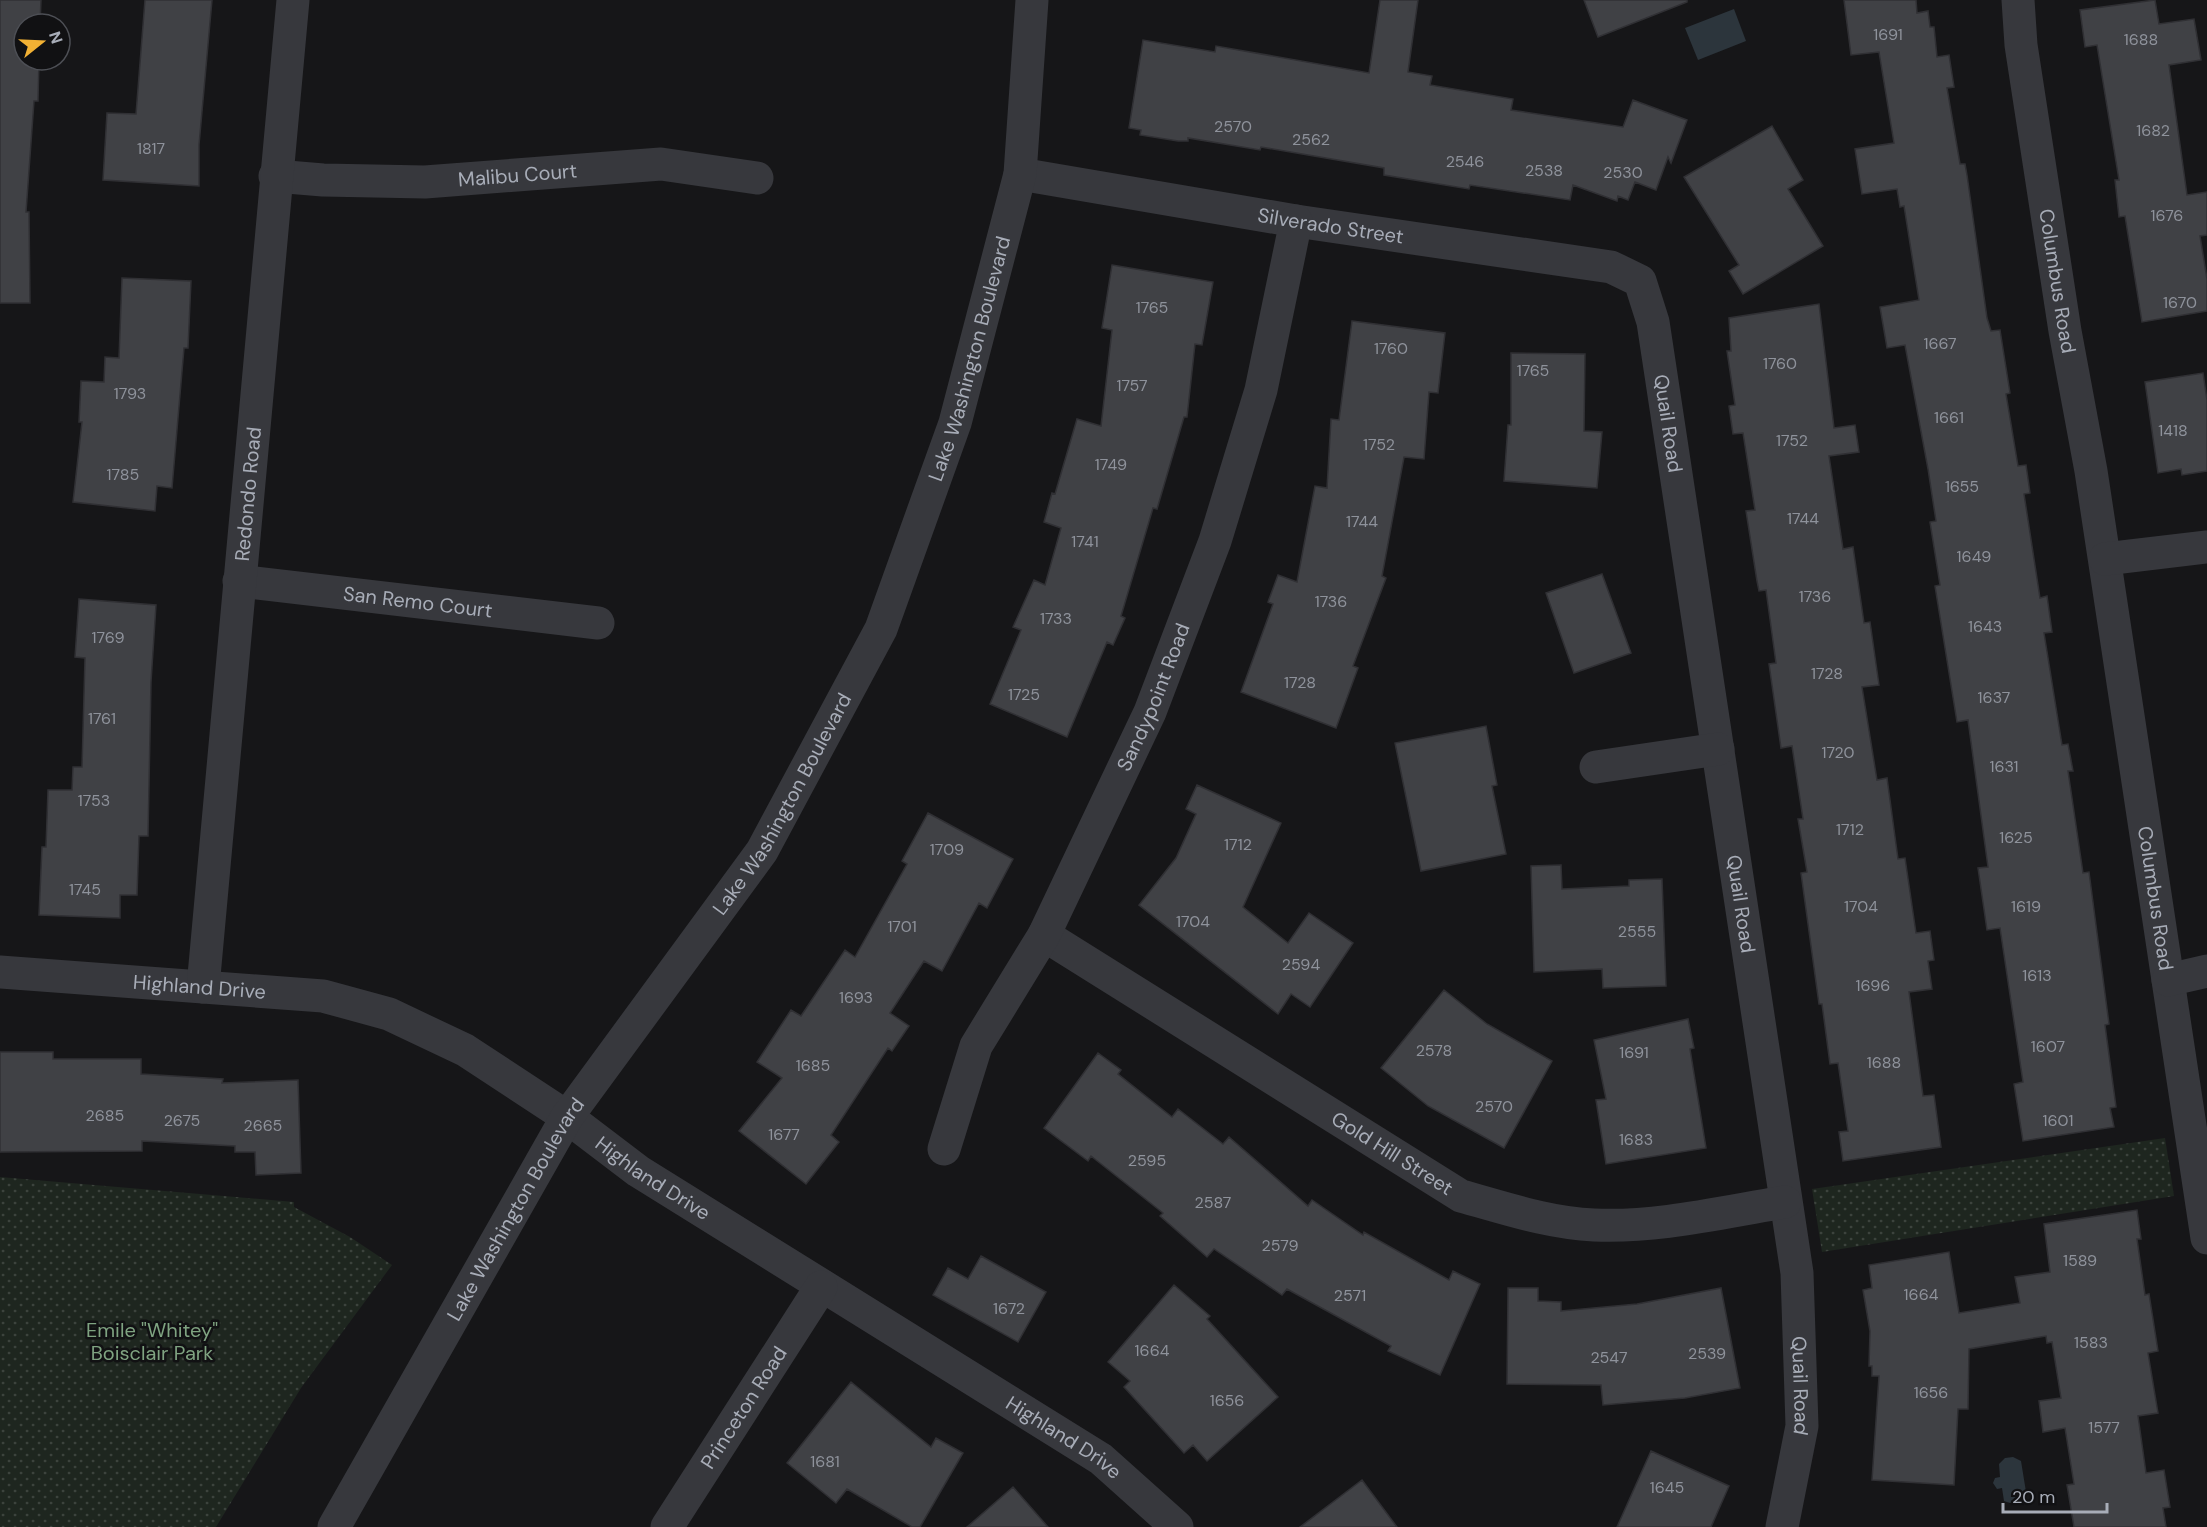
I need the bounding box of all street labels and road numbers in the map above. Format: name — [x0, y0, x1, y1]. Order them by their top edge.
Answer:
street label: Malibu Court — [457, 157, 578, 192]
street label: Silverado Street — [1256, 202, 1405, 250]
street label: Columbus Road — [2033, 207, 2082, 356]
street label: Lake Washington Boulevard — [922, 233, 1016, 485]
street label: Quail Road — [1648, 372, 1689, 474]
street label: Redondo Road — [229, 426, 267, 562]
street label: San Remo Court — [342, 580, 494, 624]
street label: Sandypoint Road — [1111, 619, 1196, 775]
street label: Lake Washington Boulevard — [707, 689, 857, 920]
street label: Columbus Road — [2132, 824, 2179, 972]
street label: Quail Road — [1721, 853, 1761, 955]
street label: Highland Drive — [132, 969, 267, 1005]
street label: Lake Washington Boulevard — [441, 1092, 590, 1325]
street label: Gold Hill Street — [1327, 1105, 1458, 1201]
street label: Highland Drive — [590, 1130, 715, 1226]
street label: Quail Road — [1786, 1336, 1815, 1437]
street label: Princeton Road — [695, 1341, 793, 1474]
street label: Highland Drive — [1001, 1390, 1127, 1485]

